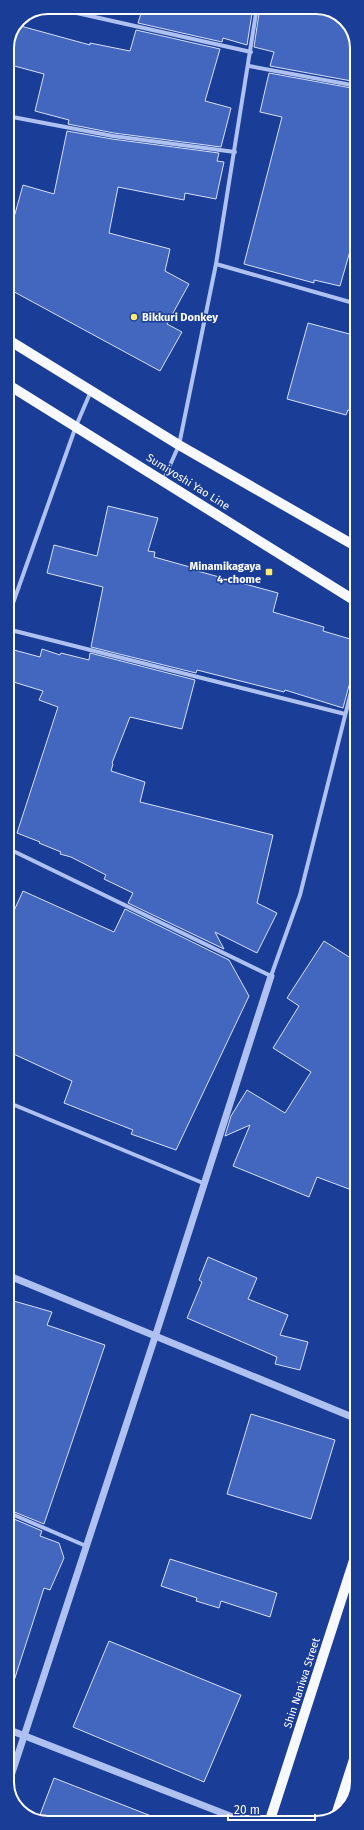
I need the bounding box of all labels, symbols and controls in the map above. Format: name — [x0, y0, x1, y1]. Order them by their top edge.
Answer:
place label: Bikkuri Donkey — [142, 311, 218, 324]
marker: Bikkuri Donkey — [129, 312, 139, 322]
street label: Sumiyoshi Yao Line — [144, 451, 232, 513]
place label: Minamikagaya 4-chome — [190, 560, 261, 586]
marker: Minamikagaya 4-chome — [264, 567, 274, 577]
street label: Shin Naniwa Street — [281, 1636, 323, 1730]
scale bar — [228, 1796, 315, 1822]
text: 20 m — [234, 1803, 260, 1817]

